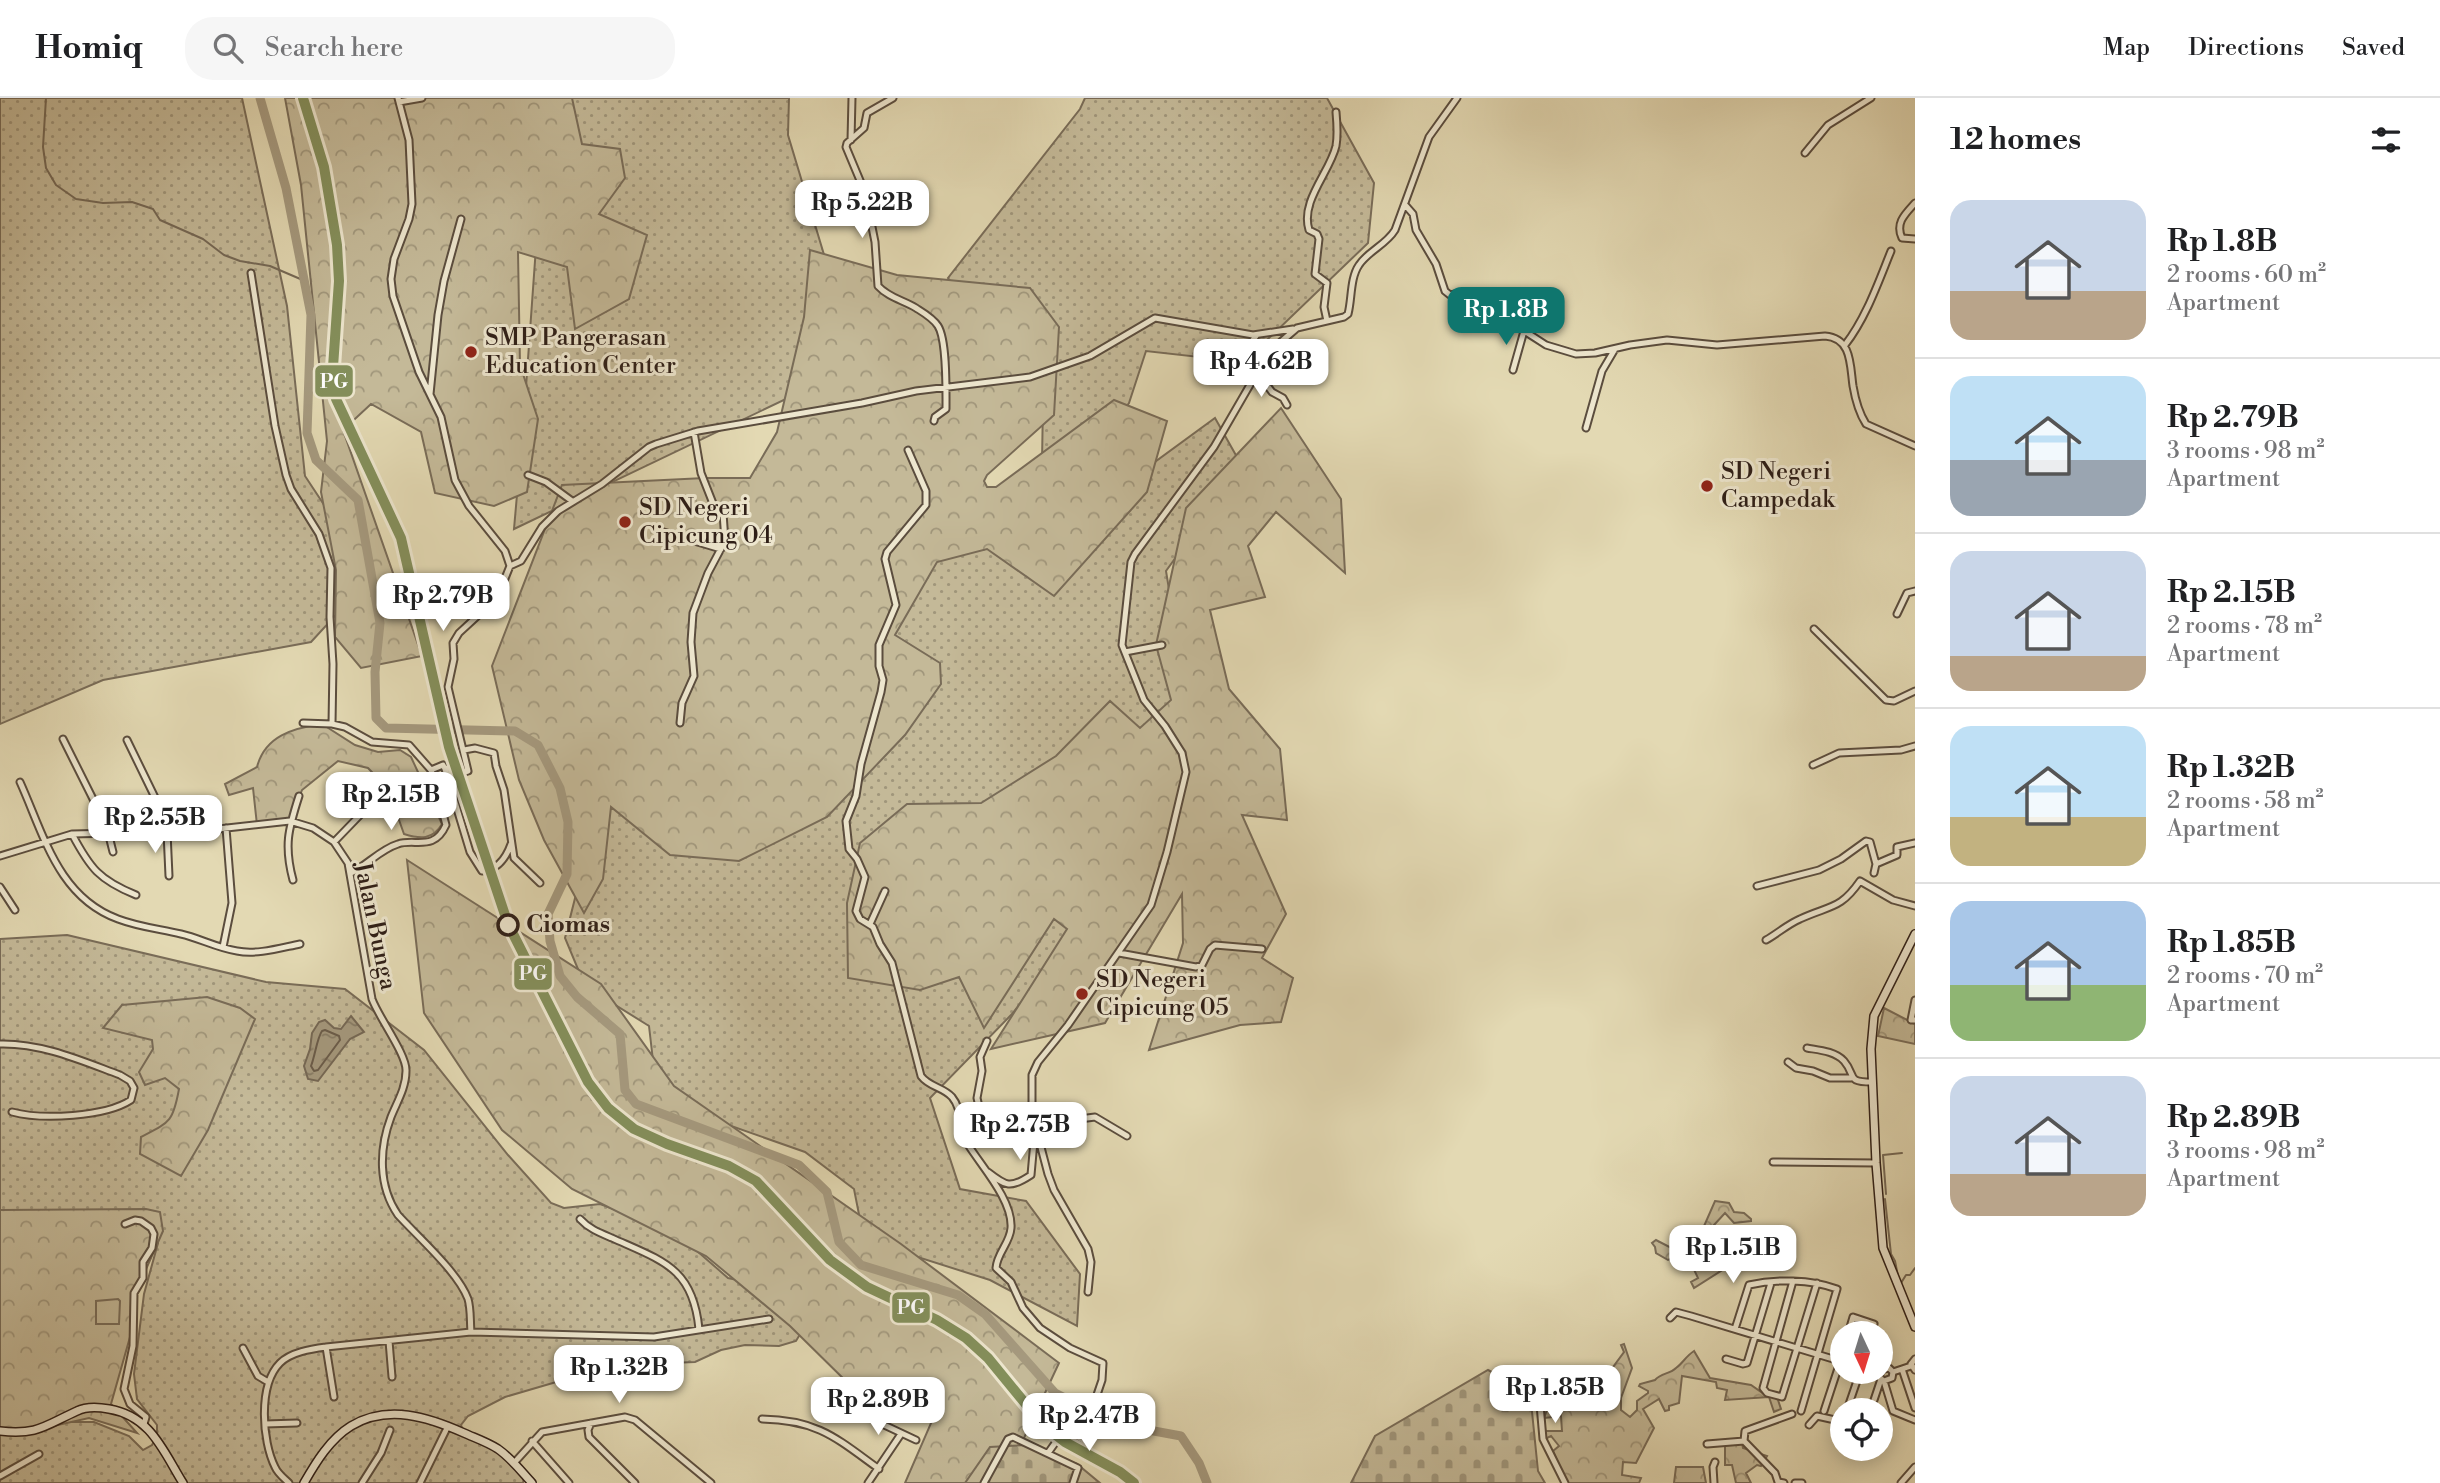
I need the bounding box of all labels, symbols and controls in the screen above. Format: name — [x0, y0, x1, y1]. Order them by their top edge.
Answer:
search box — [185, 17, 675, 80]
text: Homiq — [35, 28, 143, 69]
icon: search — [209, 29, 247, 67]
text: Search here — [265, 32, 403, 64]
text: Map — [2103, 33, 2150, 63]
text: Directions — [2188, 33, 2304, 63]
text: Saved — [2342, 33, 2405, 63]
text: 12 homes — [1950, 121, 2081, 159]
icon: filters — [2367, 121, 2405, 159]
pin: Rp 5.22B — [790, 180, 934, 240]
text: Rp 5.22B — [811, 189, 913, 217]
text: Rp 1.8B — [2167, 223, 2278, 261]
icon: home — [2006, 228, 2090, 312]
text: 2 rooms · 60 m² — [2167, 261, 2326, 289]
pin: Rp 1.8B — [1441, 288, 1571, 347]
text: Apartment — [2167, 289, 2280, 317]
text: Rp 1.8B — [1464, 296, 1548, 324]
place label: SMP Pangerasan Education Center — [485, 323, 676, 381]
pin: Rp 4.62B — [1189, 340, 1333, 399]
marker: SMP Pangerasan Education Center — [463, 344, 479, 360]
text: Rp 4.62B — [1209, 348, 1313, 376]
line badge: PG — [314, 364, 354, 398]
text: PG — [320, 370, 348, 394]
text: Rp 2.79B — [2167, 399, 2299, 437]
icon: home — [2006, 404, 2090, 488]
text: 3 rooms · 98 m² — [2167, 437, 2324, 465]
place label: SD Negeri Campedak — [1721, 457, 1836, 515]
text: Apartment — [2167, 465, 2280, 493]
marker: SD Negeri Campedak — [1699, 478, 1715, 494]
place label: SD Negeri Cipicung 04 — [639, 493, 773, 551]
marker: SD Negeri Cipicung 04 — [617, 514, 633, 530]
pin: Rp 2.79B — [371, 574, 515, 633]
text: Rp 2.15B — [2167, 574, 2296, 612]
icon: home — [2006, 579, 2090, 663]
text: Rp 2.79B — [393, 582, 493, 610]
text: 2 rooms · 78 m² — [2167, 612, 2322, 640]
text: Apartment — [2167, 640, 2280, 668]
text: Rp 1.32B — [2167, 749, 2295, 787]
icon: home — [2006, 754, 2090, 838]
pin: Rp 2.15B — [319, 772, 463, 832]
text: Rp 2.15B — [342, 781, 440, 809]
text: 2 rooms · 58 m² — [2167, 787, 2324, 815]
pin: Rp 2.55B — [83, 796, 227, 855]
text: Rp 2.55B — [104, 804, 206, 832]
text: Apartment — [2167, 815, 2280, 843]
street label: Jalan Bunga — [347, 858, 403, 994]
place label: Ciomas — [526, 910, 610, 940]
marker: Ciomas — [497, 914, 519, 936]
text: Rp 1.85B — [2167, 924, 2296, 962]
icon: home — [2006, 929, 2090, 1013]
line badge: PG — [513, 957, 553, 991]
text: PG — [519, 962, 547, 986]
text: 2 rooms · 70 m² — [2167, 962, 2323, 990]
place label: SD Negeri Cipicung 05 — [1096, 965, 1229, 1023]
marker: SD Negeri Cipicung 05 — [1074, 986, 1090, 1002]
text: Apartment — [2167, 990, 2280, 1018]
text: Rp 2.89B — [2167, 1099, 2301, 1137]
pin: Rp 2.75B — [948, 1102, 1092, 1162]
icon: home — [2006, 1104, 2090, 1188]
text: Rp 2.75B — [970, 1111, 1070, 1139]
text: 3 rooms · 98 m² — [2167, 1137, 2324, 1165]
text: Apartment — [2167, 1165, 2280, 1193]
pin: Rp 1.51B — [1661, 1226, 1805, 1285]
text: Rp 1.51B — [1685, 1234, 1781, 1262]
line badge: PG — [891, 1291, 931, 1324]
text: PG — [897, 1296, 925, 1320]
north arrow — [1830, 1321, 1894, 1384]
map controls — [1830, 1321, 1893, 1461]
pin: Rp 1.32B — [547, 1346, 691, 1405]
text: Rp 1.32B — [570, 1354, 668, 1382]
pin: Rp 1.85B — [1483, 1366, 1627, 1425]
text: Rp 1.85B — [1505, 1374, 1605, 1402]
pin: Rp 2.89B — [806, 1378, 950, 1437]
text: Rp 2.89B — [827, 1386, 929, 1414]
pin: Rp 2.47B — [1017, 1394, 1161, 1453]
button: locate — [1830, 1398, 1893, 1461]
text: Rp 2.47B — [1038, 1402, 1140, 1430]

